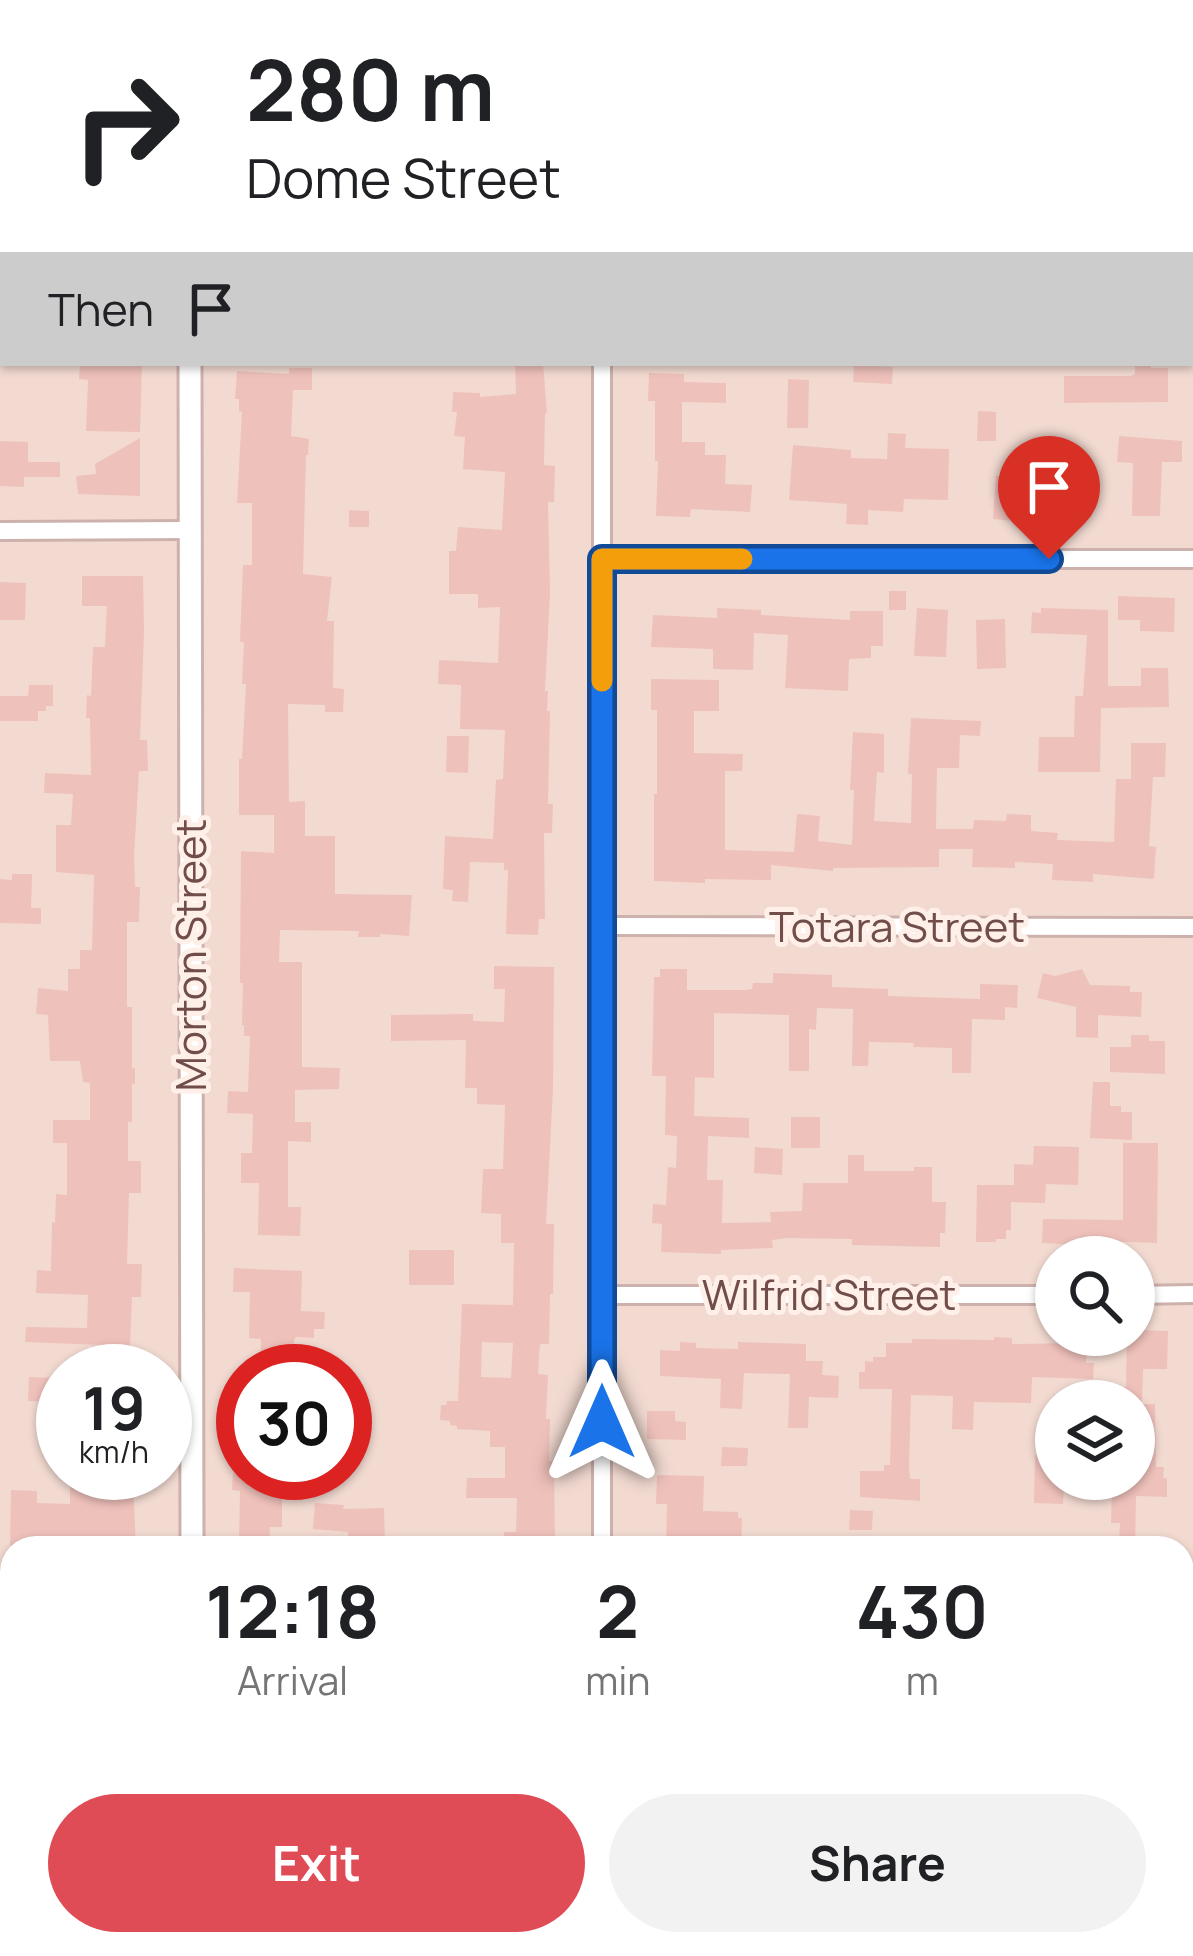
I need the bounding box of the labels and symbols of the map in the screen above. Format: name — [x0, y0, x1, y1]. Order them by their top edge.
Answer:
pin — [998, 436, 1100, 559]
street label: Morton Street — [161, 819, 219, 1091]
street label: Totara Street — [769, 897, 1025, 955]
street label: Wilfrid Street — [702, 1265, 956, 1323]
speed limit sign: 30 — [216, 1344, 372, 1500]
position arrow — [539, 1359, 665, 1485]

